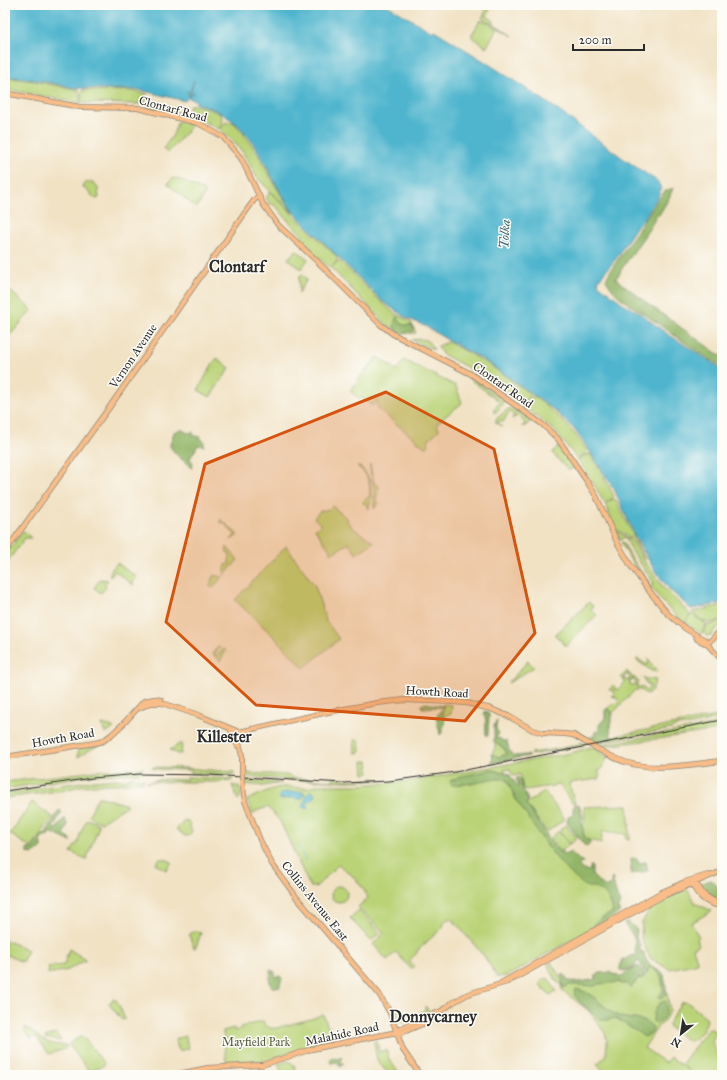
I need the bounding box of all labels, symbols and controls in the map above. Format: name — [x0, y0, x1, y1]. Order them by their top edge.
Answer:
scale bar — [573, 26, 644, 52]
text: 200 m — [579, 33, 612, 47]
street label: Clontarf Road — [137, 93, 209, 125]
water label: Tolka — [496, 219, 514, 249]
district label: Clontarf — [209, 257, 267, 276]
street label: Vernon Avenue — [106, 321, 160, 392]
street label: Clontarf Road — [470, 359, 536, 411]
street label: Howth Road — [405, 683, 469, 701]
street label: Howth Road — [31, 726, 95, 750]
district label: Killester — [196, 727, 253, 746]
street label: Collins Avenue East — [279, 858, 352, 944]
district label: Donnycarney — [389, 1007, 478, 1027]
north arrow — [661, 1014, 701, 1054]
street label: Malahide Road — [304, 1019, 380, 1049]
text: N — [668, 1034, 684, 1050]
park label: Mayfield Park — [222, 1035, 291, 1049]

